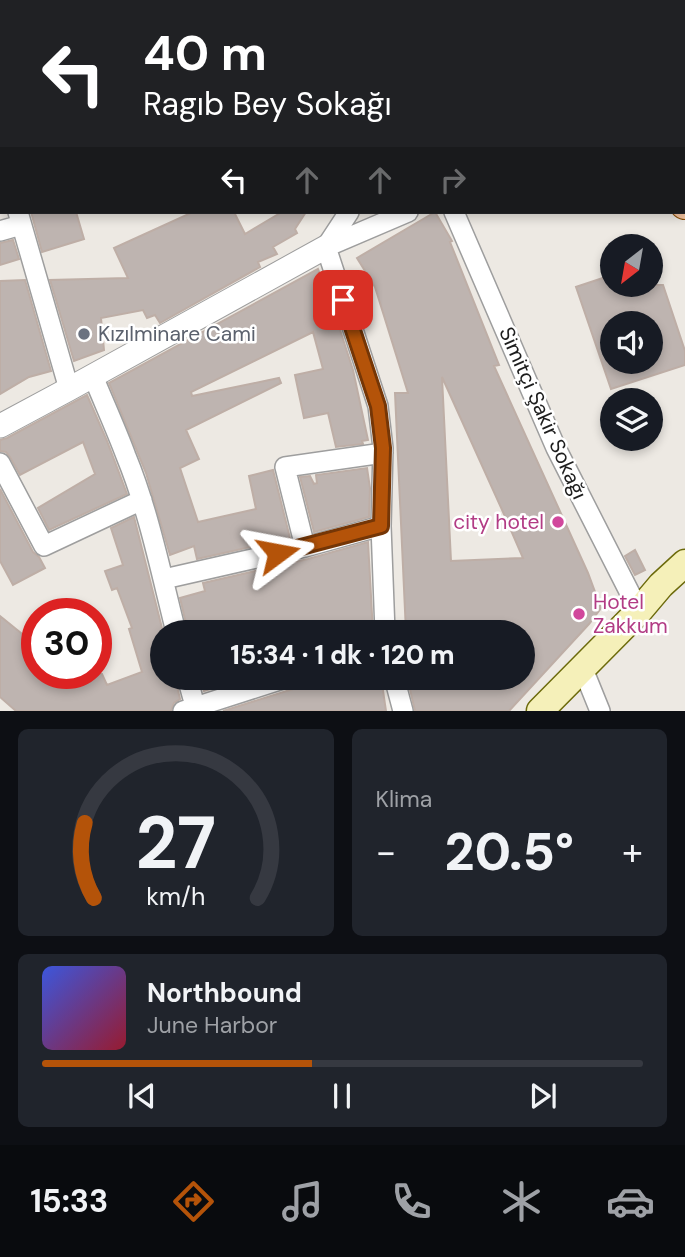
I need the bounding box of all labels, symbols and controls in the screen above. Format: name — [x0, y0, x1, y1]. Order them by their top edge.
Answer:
text: 40 m — [143, 21, 267, 85]
icon: left — [28, 28, 119, 119]
text: Ragıb Bey Sokağı — [143, 83, 392, 125]
icon: left — [215, 161, 253, 199]
icon: ahead — [288, 161, 326, 199]
icon: ahead — [361, 161, 399, 199]
icon: right — [434, 161, 472, 199]
north arrow — [600, 234, 663, 298]
map controls — [600, 234, 663, 451]
pin — [313, 270, 373, 330]
icon: arrive — [324, 281, 362, 319]
button: sound — [600, 311, 663, 374]
place label: Kızılminare Cami — [98, 320, 256, 348]
street label: Simitçi Şakir Sokağı — [492, 322, 594, 504]
marker: Kızılminare Cami — [76, 326, 92, 342]
button: layers — [600, 388, 663, 451]
place label: city hotel — [453, 508, 544, 536]
marker: city hotel — [550, 514, 566, 530]
position arrow — [241, 516, 315, 590]
place label: Hotel Zakkum — [593, 588, 668, 640]
speed limit sign: 30 — [21, 598, 112, 689]
marker: Hotel Zakkum — [571, 606, 587, 622]
text: 15:34 · 1 dk · 120 m — [230, 638, 455, 672]
text: Klima — [376, 784, 432, 814]
text: 27 — [135, 797, 216, 892]
text: 20.5° — [445, 818, 574, 886]
text: − — [376, 827, 396, 877]
text: + — [622, 827, 643, 877]
text: km/h — [146, 880, 205, 913]
text: Northbound — [147, 976, 302, 1010]
text: June Harbor — [147, 1010, 277, 1040]
icon: previous — [123, 1077, 161, 1115]
icon: pause — [323, 1077, 361, 1115]
icon: next — [524, 1077, 562, 1115]
icon: directions — [169, 1177, 218, 1226]
icon: music — [278, 1177, 327, 1226]
icon: phone — [387, 1177, 436, 1226]
icon: climate — [497, 1177, 546, 1226]
icon: car — [606, 1177, 655, 1226]
text: 15:33 — [30, 1180, 108, 1222]

